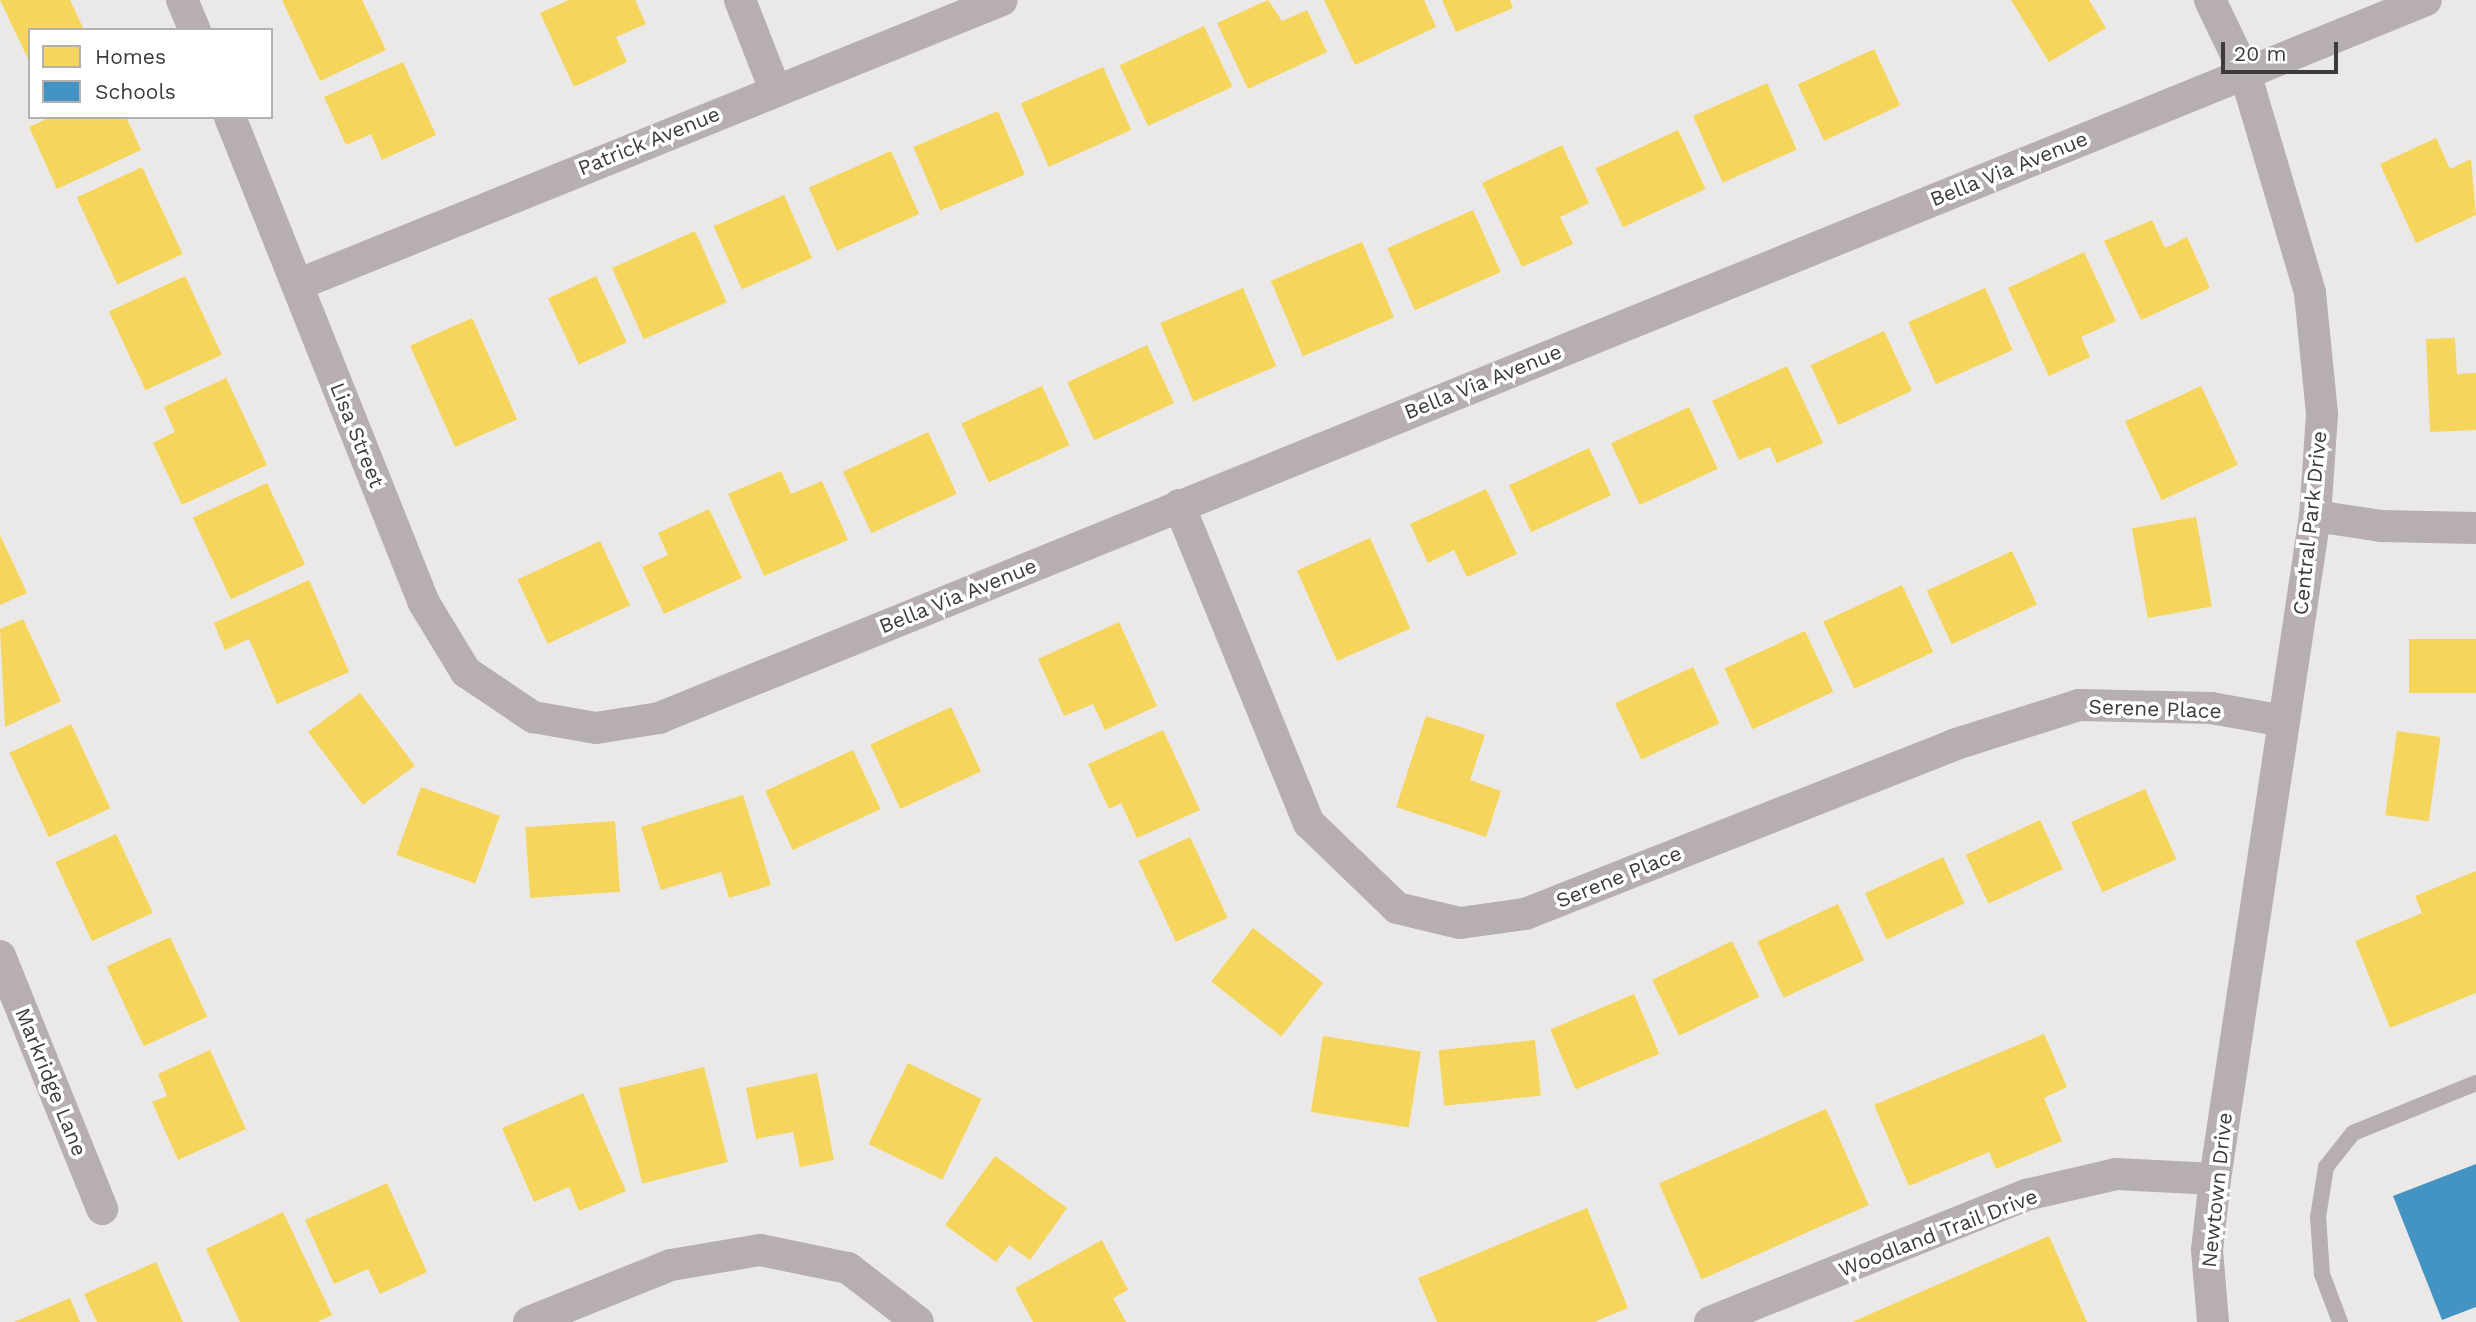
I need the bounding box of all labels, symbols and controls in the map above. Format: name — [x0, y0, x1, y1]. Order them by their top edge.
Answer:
legend — [28, 28, 273, 119]
scale bar — [2224, 28, 2341, 72]
text: 20 m — [2234, 41, 2286, 66]
text: Homes — [95, 44, 166, 69]
text: Schools — [95, 79, 176, 104]
street label: Patrick Avenue — [574, 101, 724, 181]
street label: Bella Via Avenue — [1925, 125, 2093, 213]
street label: Bella Via Avenue — [1399, 338, 1567, 426]
street label: Lisa Street — [324, 379, 390, 491]
street label: Central Park Drive — [2288, 429, 2332, 617]
street label: Bella Via Avenue — [874, 552, 1042, 640]
street label: Serene Place — [2088, 694, 2222, 724]
street label: Serene Place — [1553, 840, 1685, 914]
street label: Markridge Lane — [10, 1004, 92, 1160]
street label: Newtown Drive — [2196, 1111, 2238, 1269]
street label: Woodland Trail Drive — [1834, 1183, 2042, 1283]

